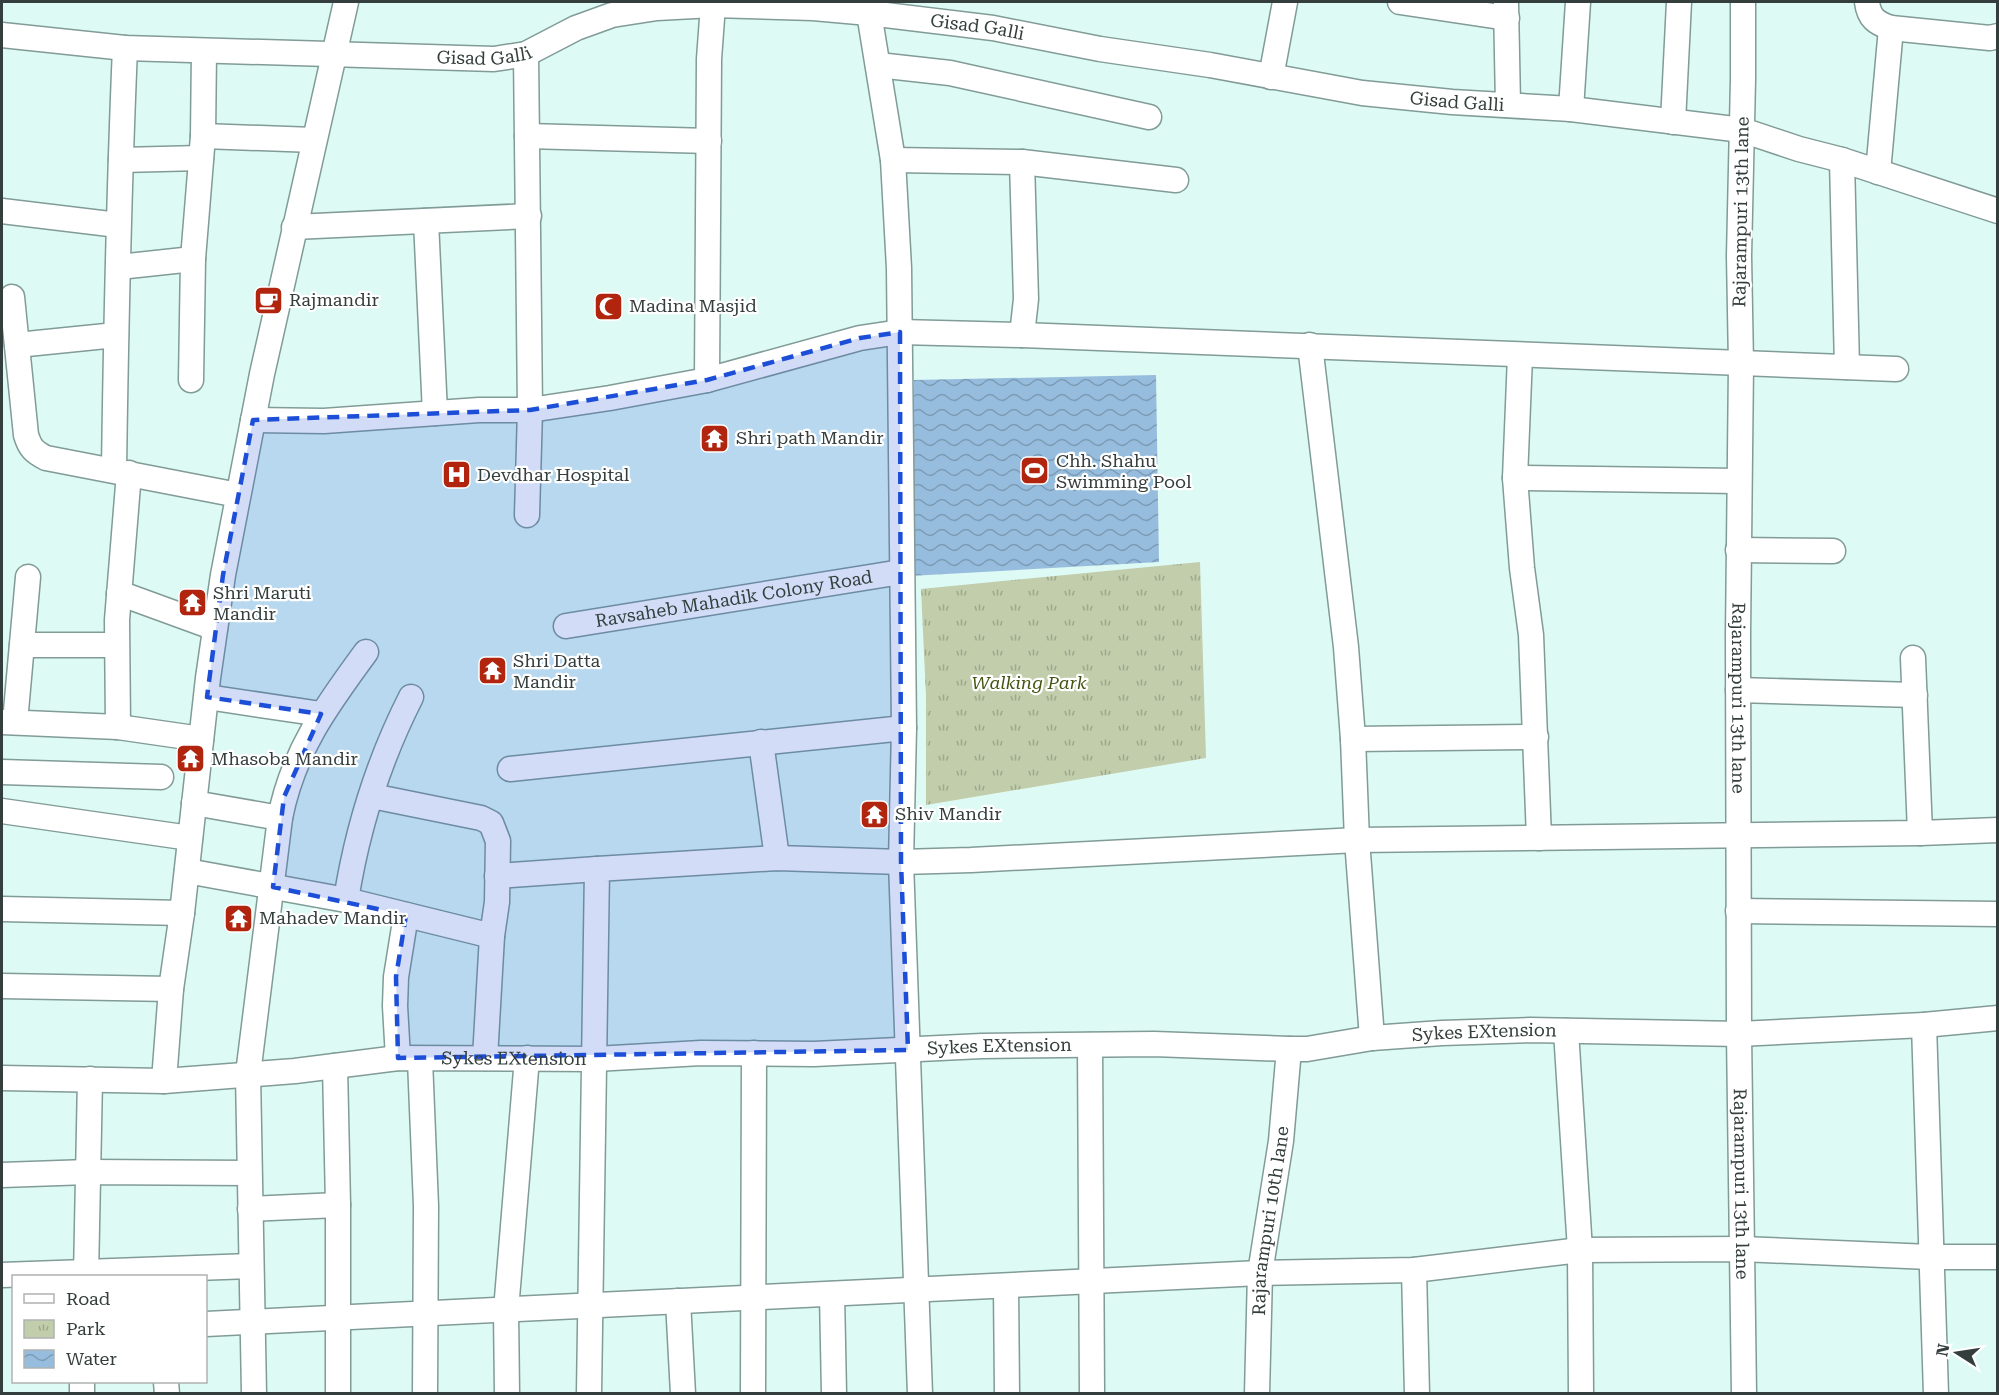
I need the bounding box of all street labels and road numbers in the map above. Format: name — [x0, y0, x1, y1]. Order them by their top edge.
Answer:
street label: Gisad Galli — [929, 10, 1027, 44]
street label: Gisad Galli — [436, 42, 535, 69]
street label: Gisad Galli — [1409, 87, 1505, 115]
street label: Rajarampuri 13th lane — [1728, 116, 1753, 308]
street label: Ravsaheb Mahadik Colony Road — [594, 566, 874, 631]
street label: Rajarampuri 13th lane — [1728, 602, 1749, 794]
street label: Sykes EXtension — [1411, 1019, 1557, 1045]
street label: Sykes EXtension — [926, 1034, 1072, 1059]
street label: Sykes EXtension — [441, 1047, 587, 1069]
street label: Rajarampuri 13th lane — [1730, 1088, 1753, 1280]
street label: Rajarampuri 10th lane — [1248, 1125, 1292, 1316]

